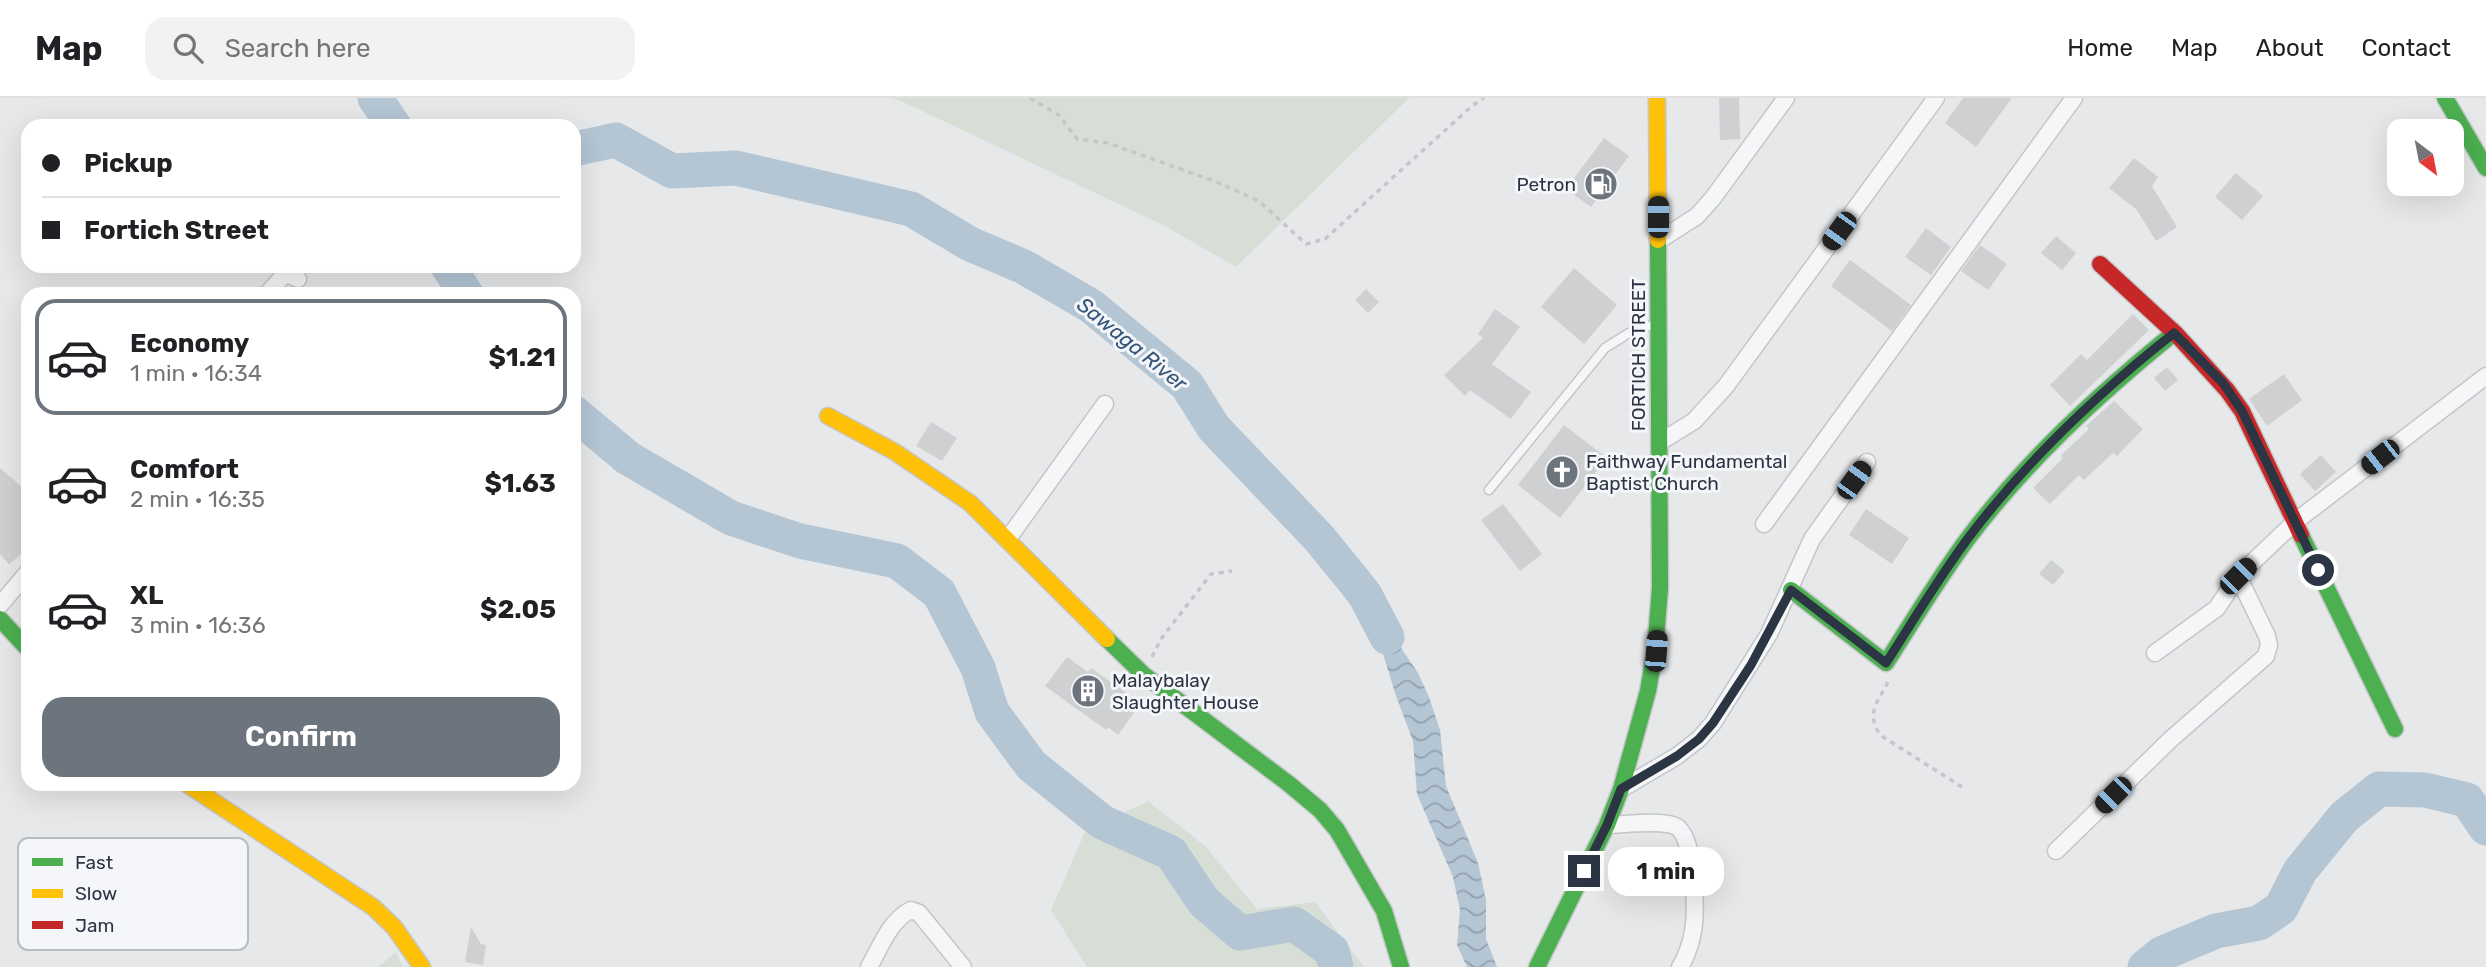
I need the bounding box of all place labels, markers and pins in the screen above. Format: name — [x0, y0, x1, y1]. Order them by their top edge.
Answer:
fuel station icon: Petron — [1582, 165, 1620, 203]
place label: Petron — [1516, 173, 1576, 196]
place label: Faithway Fundamental Baptist Church — [1586, 450, 1787, 495]
church icon: Faithway Fundamental Baptist Church — [1543, 453, 1581, 491]
place label: Malaybalay Slaughter House — [1112, 669, 1259, 714]
building icon: Malaybalay Slaughter House — [1069, 672, 1107, 710]

